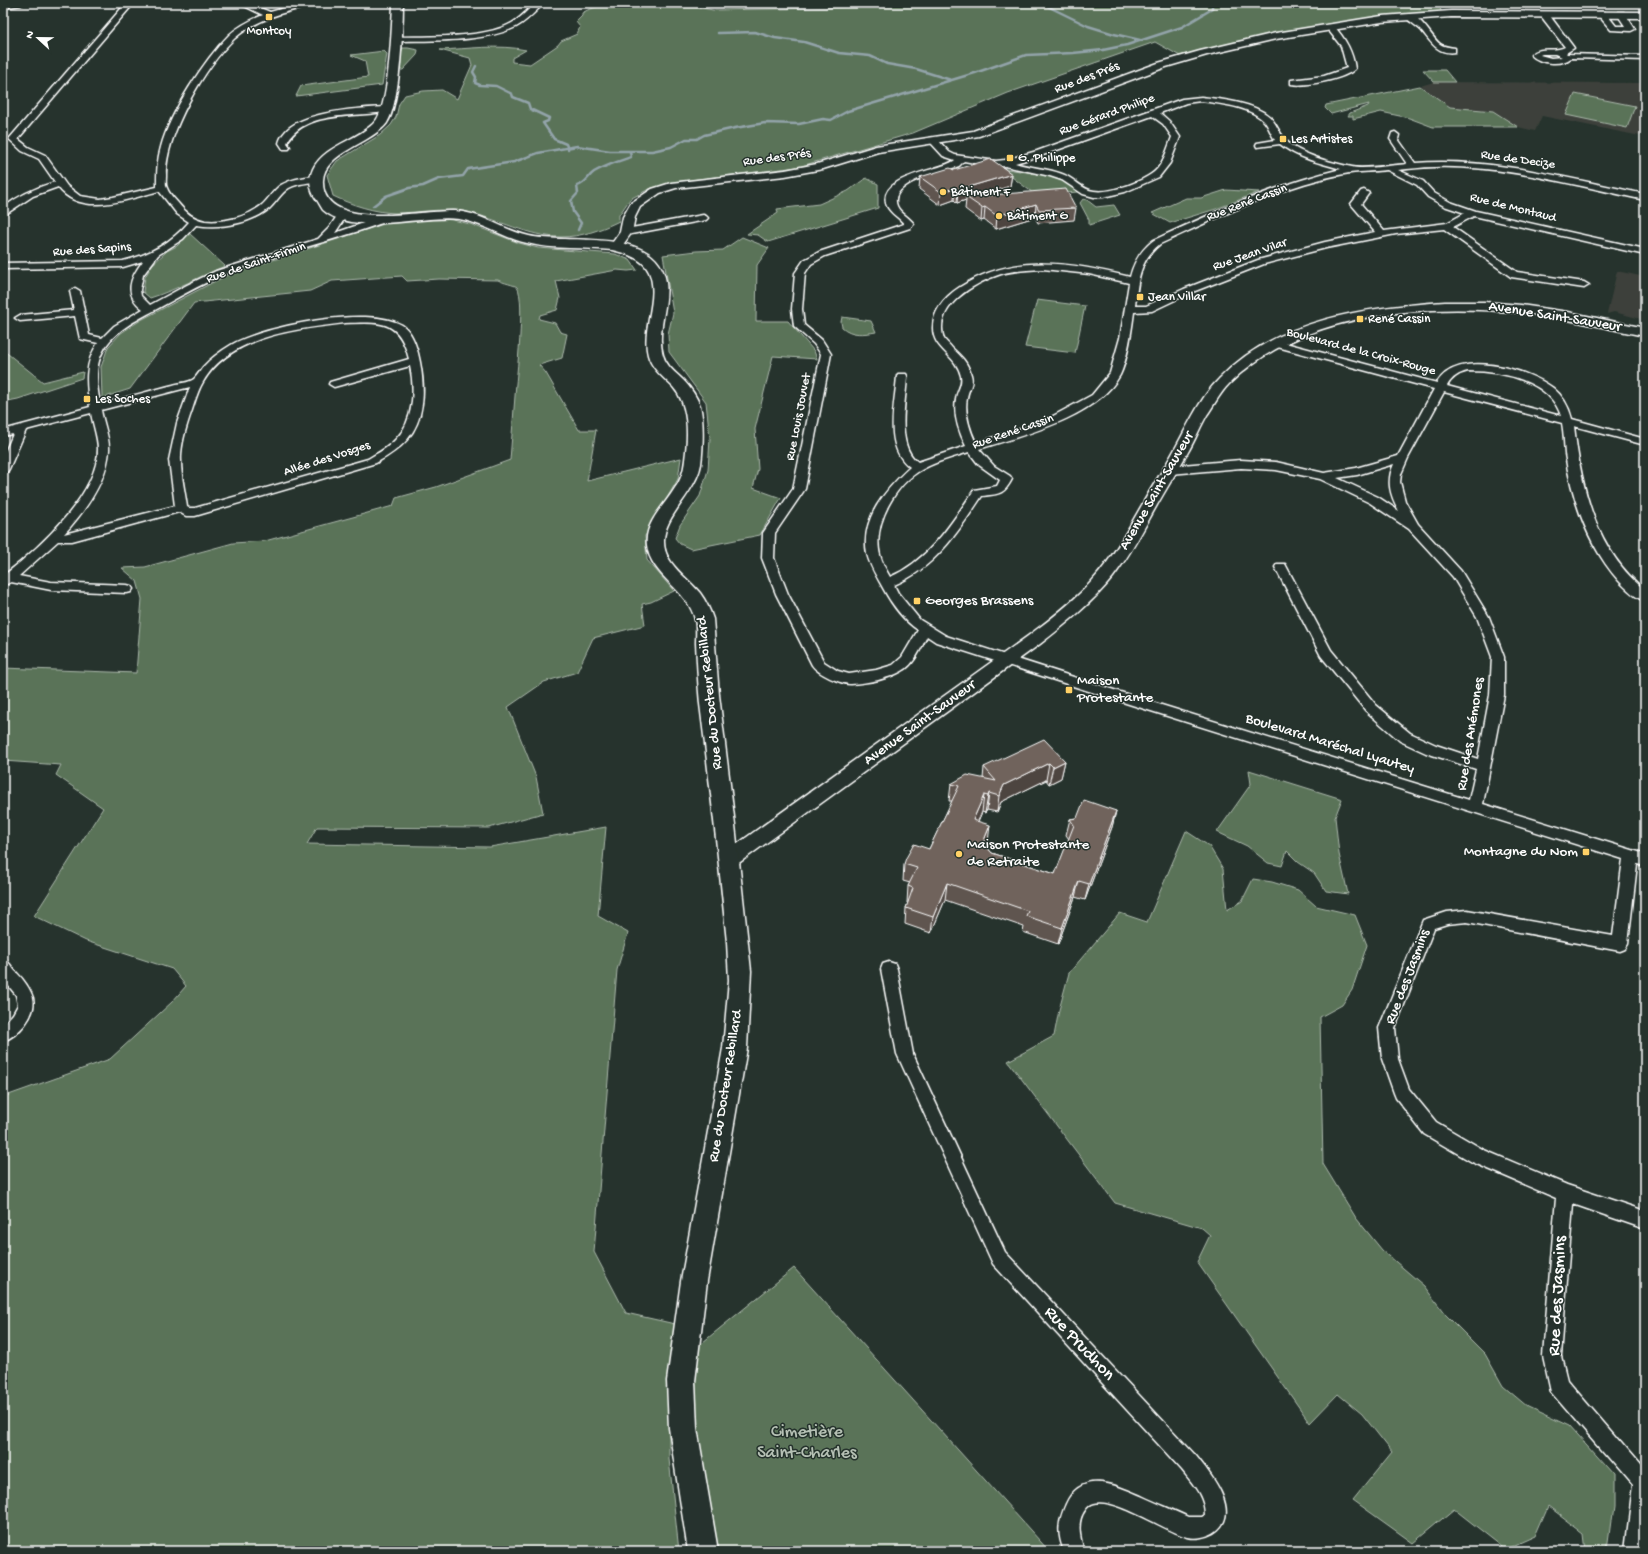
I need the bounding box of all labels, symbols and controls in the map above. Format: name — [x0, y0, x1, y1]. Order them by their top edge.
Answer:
marker: Montcoy — [264, 12, 274, 22]
north arrow — [18, 18, 58, 58]
place label: Montcoy — [247, 24, 292, 39]
text: N — [24, 29, 37, 41]
street label: Rue des Prés — [1052, 58, 1123, 97]
street label: Rue Gérard Philipe — [1057, 91, 1157, 139]
place label: Les Artistes — [1291, 132, 1354, 147]
marker: Les Artistes — [1278, 134, 1288, 144]
street label: Rue des Prés — [742, 146, 813, 170]
street label: Rue de Decize — [1480, 147, 1556, 173]
place label: G. Philippe — [1018, 151, 1076, 166]
marker: G. Philippe — [1005, 153, 1015, 163]
street label: Rue René Cassin — [1205, 180, 1290, 225]
place label: Bâtiment F — [950, 184, 1011, 200]
marker: Bâtiment F — [938, 187, 948, 197]
street label: Rue de Montaud — [1468, 190, 1559, 226]
place label: Bâtiment G — [1006, 208, 1068, 224]
marker: Bâtiment G — [994, 211, 1004, 221]
street label: Rue Jean Vilar — [1211, 235, 1290, 275]
street label: Rue de Saint-Firmin — [204, 239, 308, 287]
street label: Rue des Sapins — [52, 240, 133, 260]
place label: Jean Villar — [1148, 290, 1207, 305]
marker: Jean Villar — [1135, 292, 1145, 302]
street label: Avenue Saint-Sauveur — [1487, 298, 1624, 337]
place label: René Cassin — [1368, 312, 1431, 327]
marker: René Cassin — [1355, 314, 1365, 324]
street label: Boulevard de la Croix-Rouge — [1284, 325, 1437, 379]
street label: Rue Louis Jouvet — [783, 370, 815, 462]
place label: Les Soches — [95, 392, 151, 407]
marker: Les Soches — [82, 394, 92, 404]
street label: Rue René Cassin — [970, 411, 1056, 453]
street label: Avenue Saint-Sauveur — [1116, 427, 1199, 554]
street label: Allée des Vosges — [282, 438, 373, 480]
place label: Georges Brassens — [925, 592, 1034, 610]
marker: Georges Brassens — [912, 596, 922, 606]
street label: Rue du Docteur Rebillard — [693, 614, 727, 770]
place label: Maison Protestante — [1076, 672, 1153, 707]
street label: Avenue Saint-Sauveur — [860, 675, 981, 770]
street label: Rue des Anémones — [1453, 676, 1489, 792]
marker: Maison Protestante — [1064, 685, 1074, 695]
street label: Boulevard Maréchal Lyautey — [1242, 709, 1417, 778]
place label: Maison Protestante de Retraite — [967, 836, 1089, 871]
place label: Montagne du Nom — [1464, 843, 1578, 861]
marker: Montagne du Nom — [1581, 847, 1591, 857]
marker: Maison Protestante de Retraite — [954, 849, 964, 859]
street label: Rue des Jasmins — [1382, 927, 1435, 1027]
street label: Rue du Docteur Rebillard — [705, 1007, 747, 1163]
street label: Rue des Jasmins — [1544, 1234, 1572, 1357]
street label: Rue Prudhon — [1039, 1302, 1119, 1386]
park label: Cimetière Saint-Charles — [757, 1422, 858, 1464]

